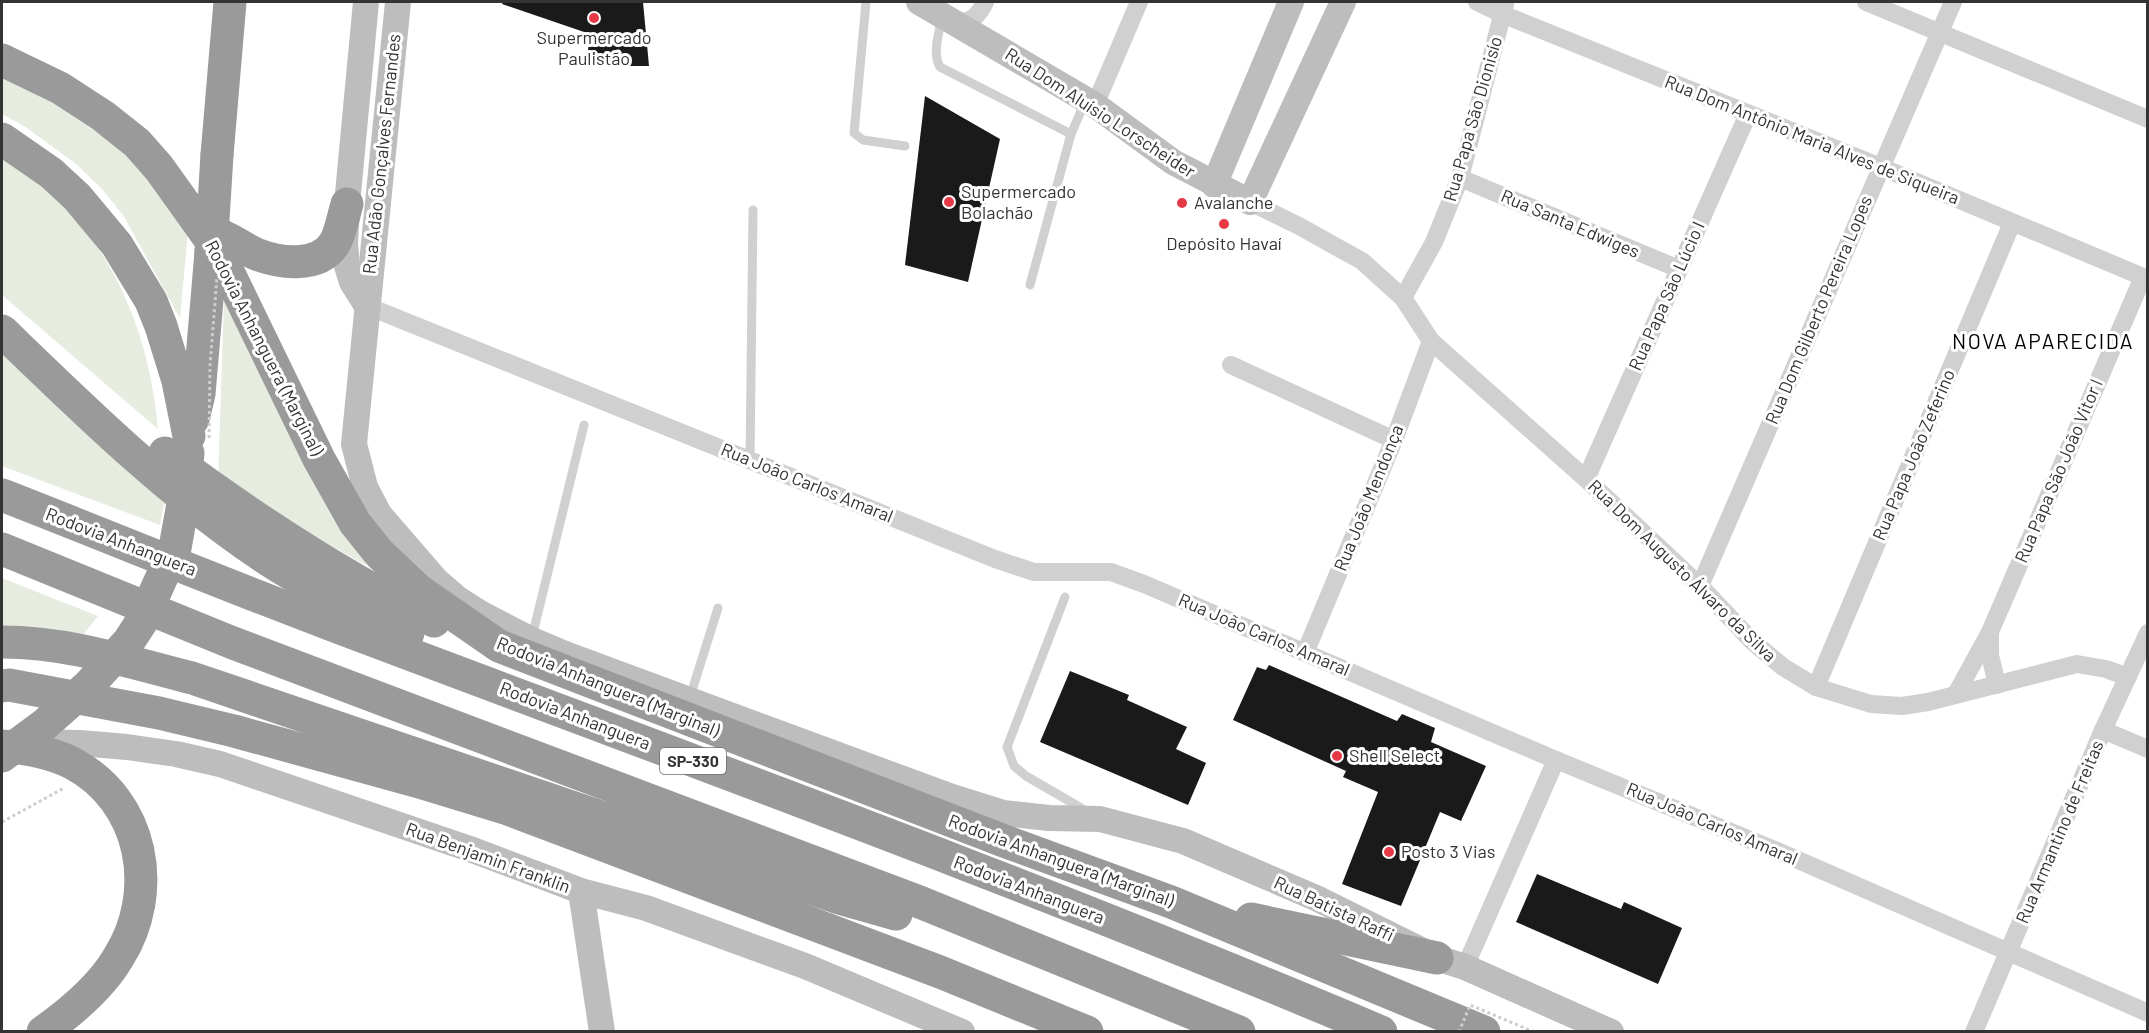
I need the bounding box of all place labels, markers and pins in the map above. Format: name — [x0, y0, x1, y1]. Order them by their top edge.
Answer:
marker: Supermercado Paulistão — [587, 11, 601, 25]
place label: Supermercado Paulistão — [536, 26, 652, 69]
place label: Supermercado Bolachão — [961, 180, 1076, 223]
place label: Avalanche — [1194, 191, 1273, 213]
marker: Supermercado Bolachão — [942, 195, 956, 209]
marker: Avalanche — [1175, 196, 1189, 210]
marker: Depósito Havaí — [1217, 217, 1231, 231]
place label: Depósito Havaí — [1166, 232, 1282, 254]
place label: Shell Select — [1349, 744, 1440, 766]
marker: Shell Select — [1330, 749, 1344, 763]
place label: Posto 3 Vias — [1401, 840, 1495, 862]
marker: Posto 3 Vias — [1382, 845, 1396, 859]

